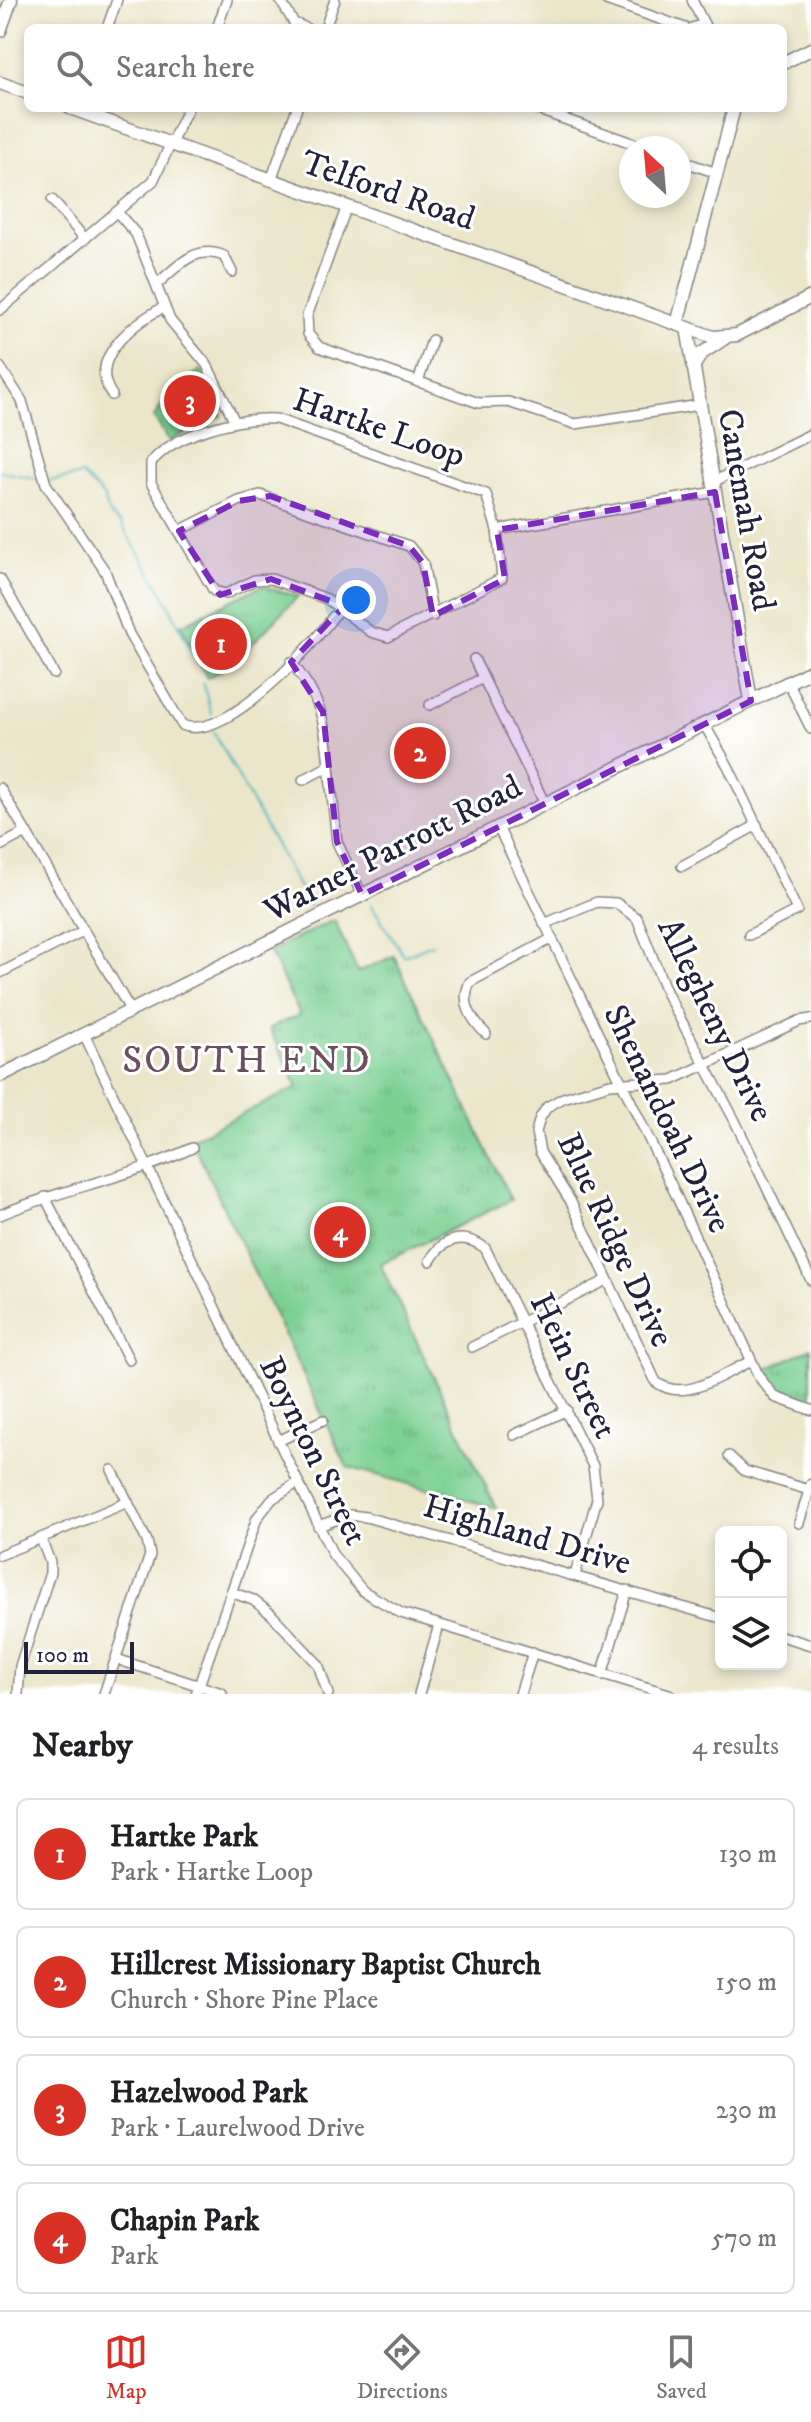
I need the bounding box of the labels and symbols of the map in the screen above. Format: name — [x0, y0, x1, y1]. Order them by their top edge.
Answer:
north arrow — [619, 136, 691, 208]
street label: Telford Road — [296, 142, 480, 240]
pin: 3 — [164, 371, 216, 431]
street label: Hartke Loop — [287, 379, 471, 477]
street label: Canemah Road — [708, 406, 784, 614]
your location — [336, 580, 376, 620]
pin: 1 — [195, 614, 247, 674]
pin: 2 — [394, 723, 446, 783]
street label: Warner Parrott Road — [256, 766, 529, 932]
street label: Allegheny Drive — [648, 911, 782, 1129]
street label: Shenandoah Drive — [594, 998, 740, 1240]
district label: SOUTH END — [122, 1037, 372, 1085]
street label: Blue Ridge Drive — [547, 1126, 683, 1354]
pin: 4 — [314, 1202, 366, 1262]
street label: Hein Street — [520, 1287, 626, 1446]
street label: Boynton Street — [249, 1350, 377, 1552]
street label: Highland Drive — [418, 1485, 636, 1585]
scale bar — [24, 1638, 134, 1674]

